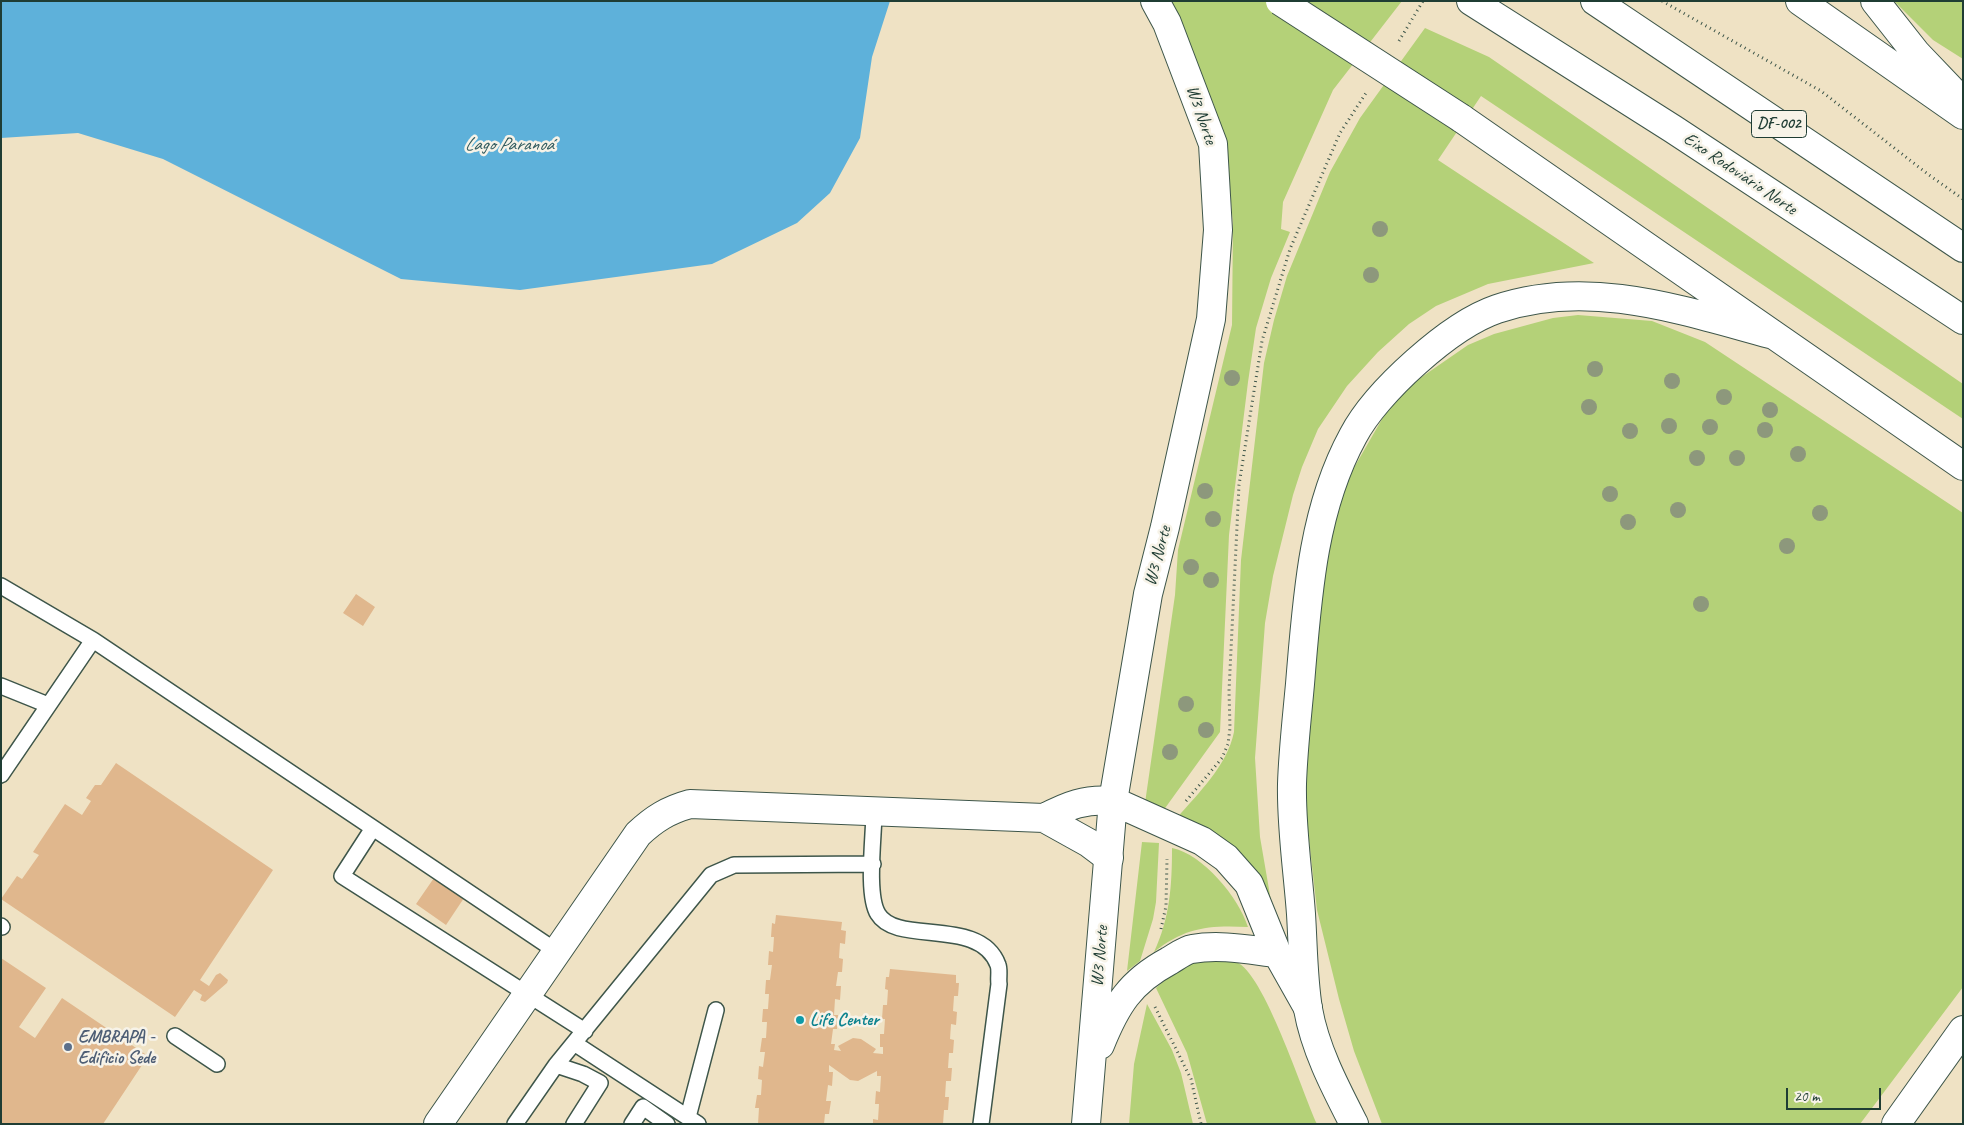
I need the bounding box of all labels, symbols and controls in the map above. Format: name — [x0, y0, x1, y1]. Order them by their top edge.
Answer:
street label: W3 Norte — [1181, 83, 1221, 147]
road number: DF-002 — [1752, 110, 1806, 138]
street label: Eixo Rodoviário Norte — [1679, 128, 1801, 220]
water label: Lago Paranoá — [465, 134, 553, 156]
street label: W3 Norte — [1140, 524, 1176, 588]
street label: W3 Norte — [1087, 925, 1113, 987]
place label: Life Center — [810, 1009, 879, 1031]
marker: Life Center — [794, 1014, 806, 1026]
place label: EMBRAPA - Edificio Sede — [78, 1026, 155, 1068]
marker: EMBRAPA - Edificio Sede — [62, 1041, 74, 1053]
scale bar — [1789, 1078, 1884, 1110]
text: 20 m — [1794, 1087, 1820, 1106]

